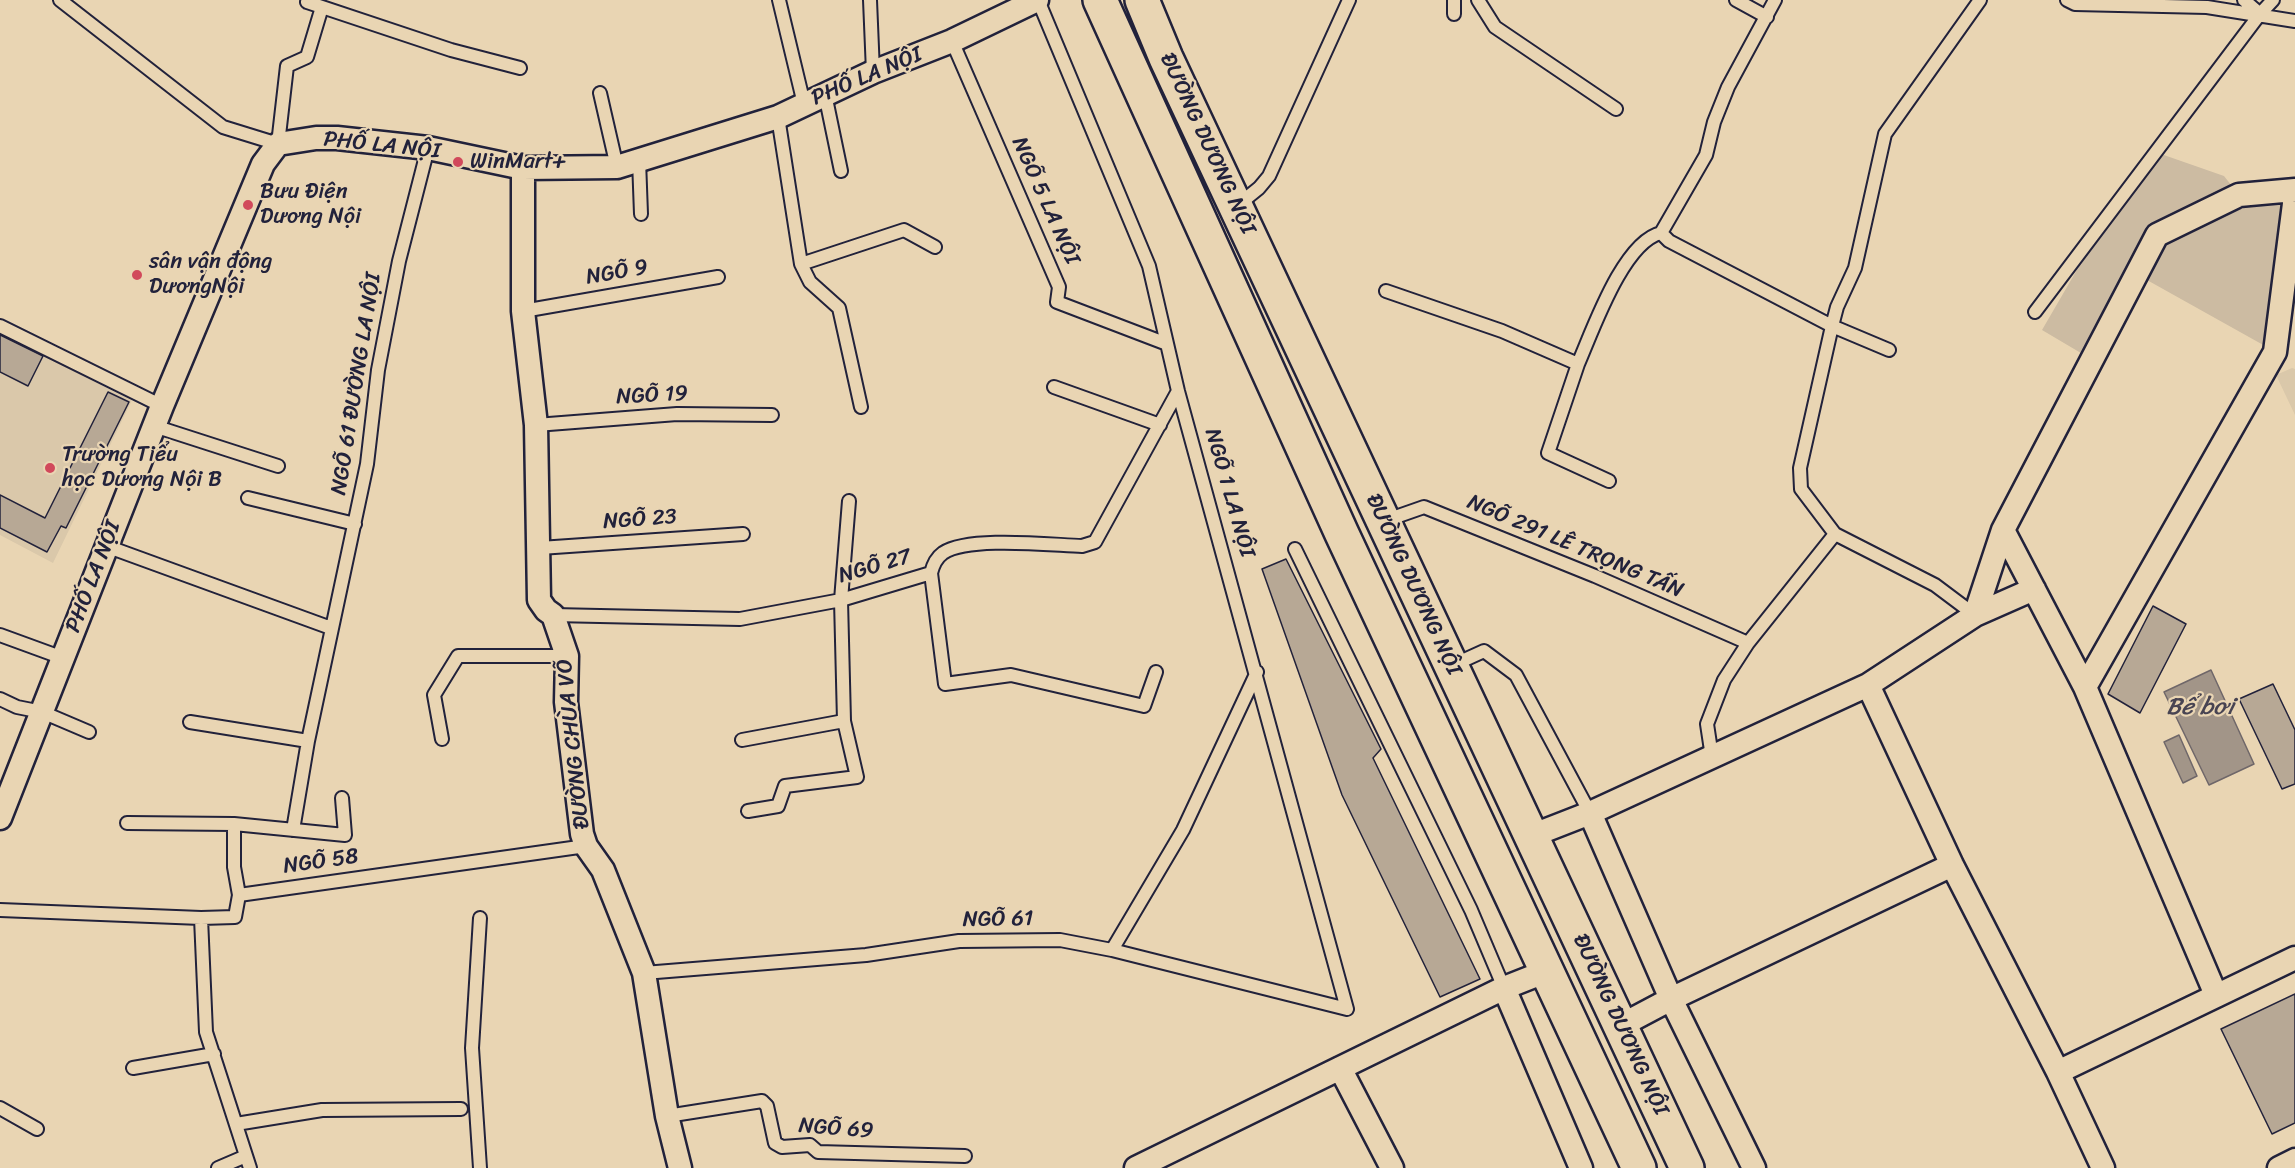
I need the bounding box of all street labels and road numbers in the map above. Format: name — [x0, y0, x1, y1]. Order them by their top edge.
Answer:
street label: PHỐ LA NỘI — [808, 42, 926, 112]
street label: ĐƯỜNG DƯƠNG NỘI — [1153, 49, 1261, 239]
street label: PHỐ LA NỘI — [322, 127, 442, 165]
street label: NGÕ 5 LA NỘI — [1005, 133, 1085, 269]
street label: NGÕ 9 — [584, 255, 650, 291]
street label: NGÕ 61 ĐƯỜNG LA NỘI — [326, 271, 388, 497]
street label: NGÕ 19 — [615, 381, 689, 411]
street label: NGÕ 1 LA NỘI — [1198, 426, 1260, 560]
street label: NGÕ 291 LÊ TRỌNG TẤN — [1463, 489, 1687, 605]
street label: ĐƯỜNG DƯƠNG NỘI — [1359, 490, 1467, 680]
street label: NGÕ 23 — [602, 504, 678, 536]
street label: PHỐ LA NỘI — [61, 517, 127, 637]
street label: NGÕ 27 — [836, 544, 914, 590]
street label: ĐƯỜNG CHÙA VÕ — [552, 658, 596, 830]
street label: NGÕ 58 — [282, 844, 360, 880]
street label: NGÕ 61 — [962, 906, 1034, 934]
street label: ĐƯỜNG DƯƠNG NỘI — [1566, 930, 1674, 1120]
street label: NGÕ 69 — [798, 1113, 874, 1145]

